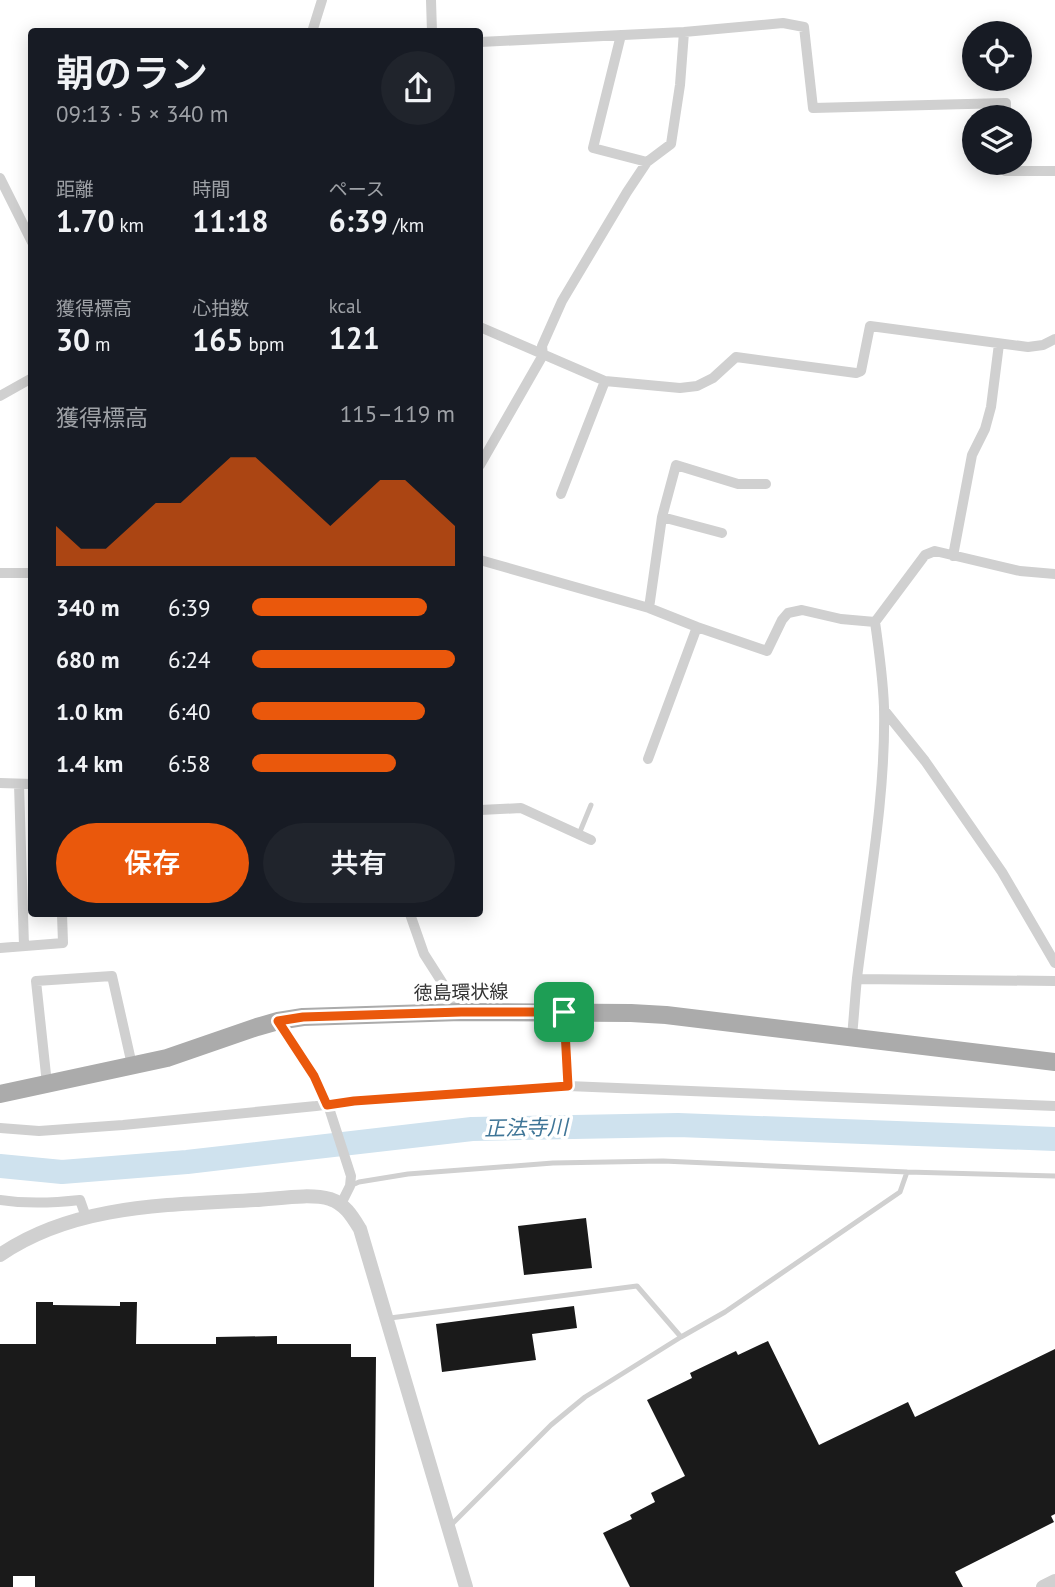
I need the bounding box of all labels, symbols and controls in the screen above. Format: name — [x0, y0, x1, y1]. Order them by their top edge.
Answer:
map controls — [962, 21, 1032, 175]
button: locate — [962, 21, 1032, 91]
text: 朝のラン — [56, 48, 208, 97]
button: share — [381, 51, 455, 125]
text: 09:13 · 5 × 340 m — [56, 99, 228, 128]
button: layers — [962, 105, 1032, 175]
text: 距離 — [56, 177, 94, 201]
text: 時間 — [192, 177, 230, 201]
text: ペース — [329, 177, 385, 201]
text: 1.70 — [56, 201, 114, 240]
text: 11:18 — [192, 201, 268, 240]
text: 6:39 — [329, 201, 388, 240]
text: km — [114, 213, 144, 237]
text: /km — [388, 213, 424, 237]
text: kcal — [329, 294, 361, 318]
text: 獲得標高 — [56, 296, 132, 320]
text: 心拍数 — [192, 296, 249, 320]
text: 121 — [329, 318, 380, 357]
text: 30 — [56, 320, 90, 359]
text: 165 — [192, 320, 243, 359]
text: m — [90, 332, 111, 356]
text: bpm — [243, 332, 284, 356]
text: 115–119 m — [340, 399, 455, 428]
text: 獲得標高 — [56, 403, 148, 432]
text: 340 m — [56, 593, 119, 622]
text: 6:39 — [168, 593, 211, 622]
text: 680 m — [56, 645, 119, 674]
text: 6:24 — [168, 645, 211, 674]
text: 1.0 km — [56, 697, 123, 726]
text: 6:40 — [168, 697, 211, 726]
text: 1.4 km — [56, 749, 123, 778]
text: 6:58 — [168, 749, 211, 778]
button: 保存 — [56, 823, 249, 903]
button: 共有 — [263, 823, 455, 903]
street label: 徳島環状線 — [413, 979, 509, 1005]
pin — [534, 982, 594, 1042]
icon: arrive — [545, 993, 583, 1031]
water label: 正法寺川 — [484, 1113, 570, 1142]

